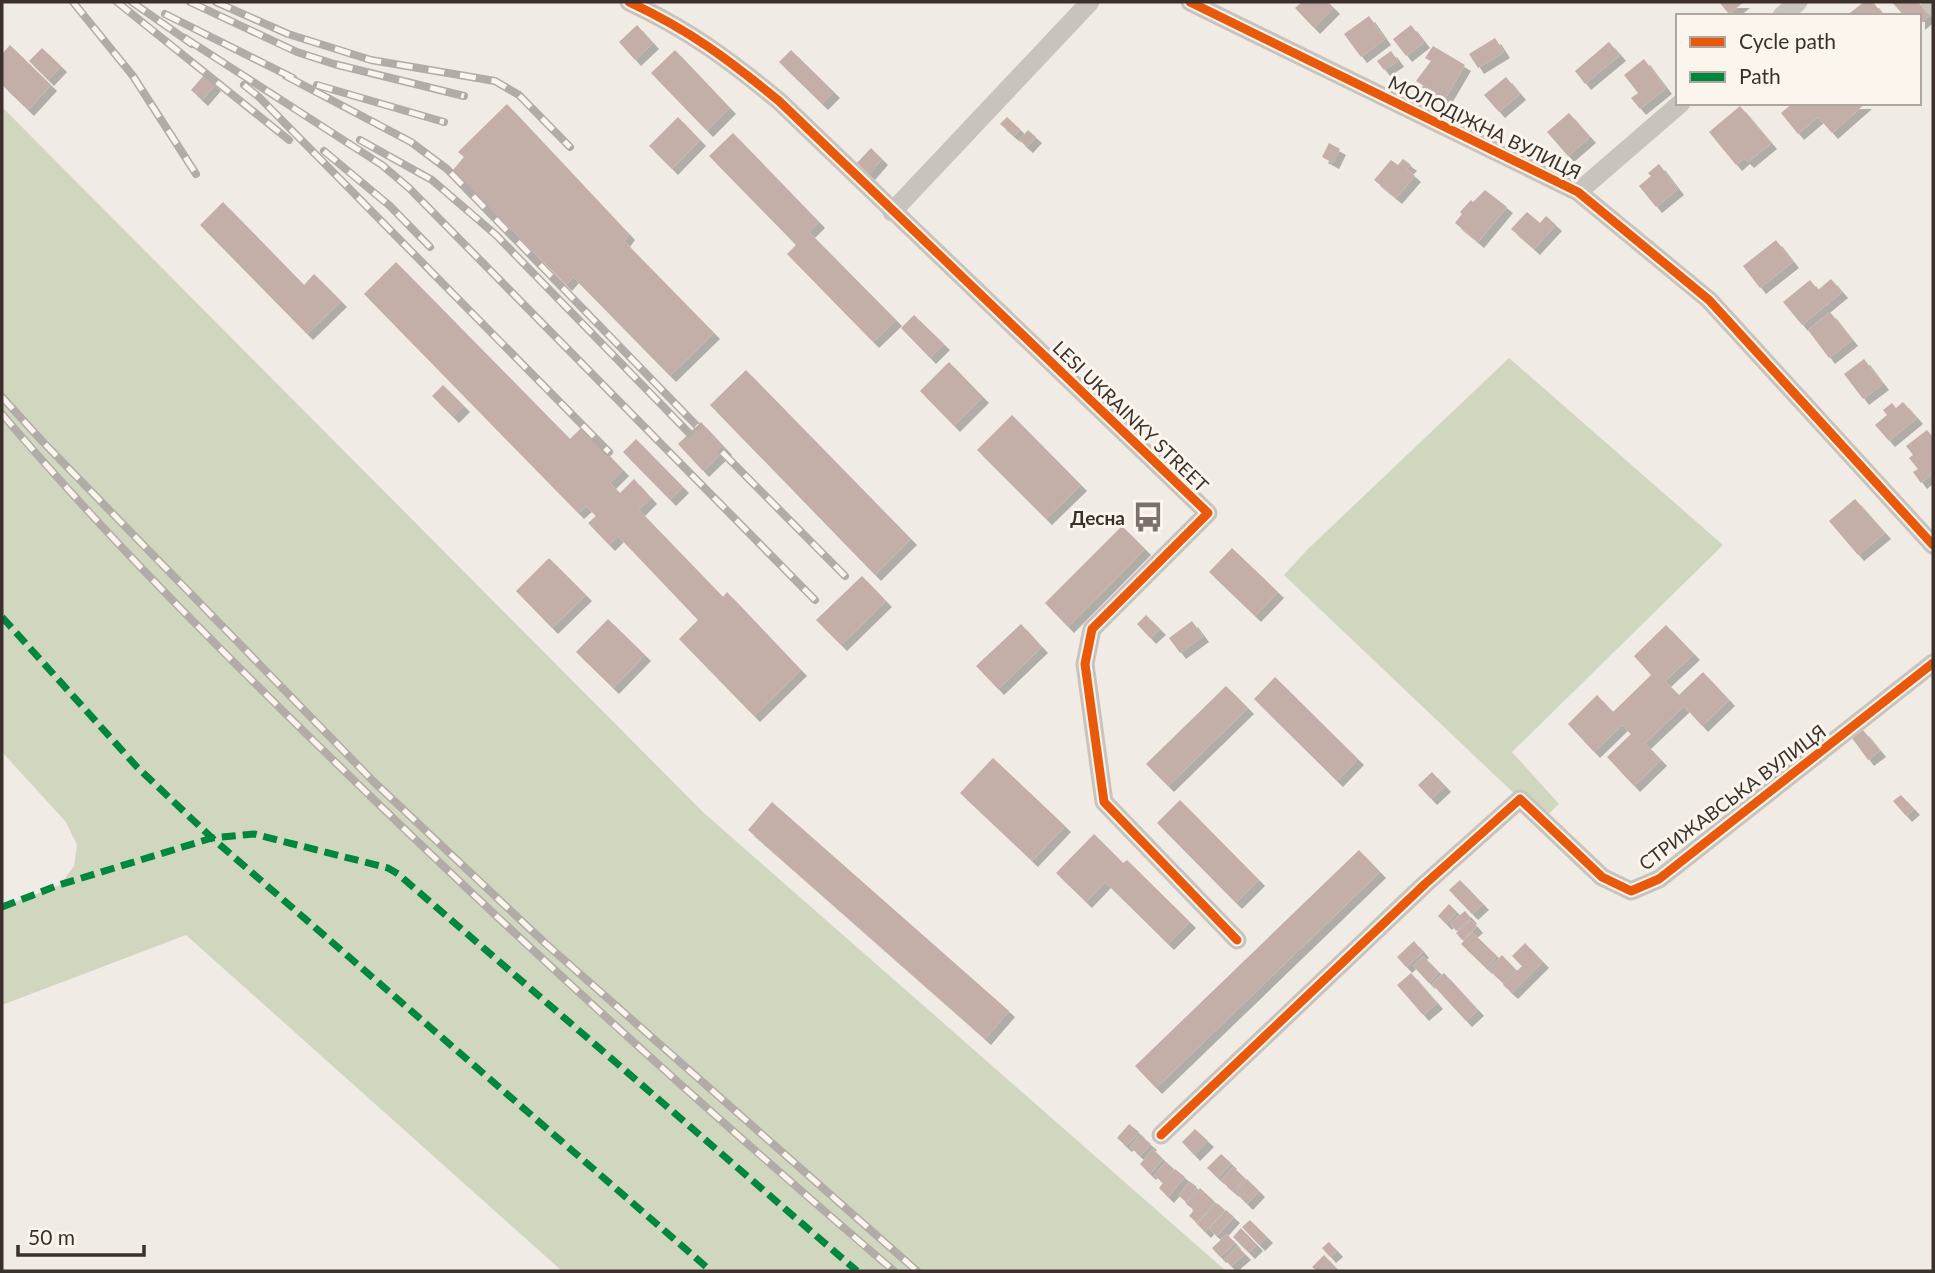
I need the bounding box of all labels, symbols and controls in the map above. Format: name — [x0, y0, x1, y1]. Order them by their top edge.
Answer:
legend — [1676, 14, 1921, 105]
text: Cycle path — [1739, 28, 1836, 53]
text: Path — [1739, 63, 1781, 88]
street label: МОЛОДІЖНА ВУЛИЦЯ — [1385, 70, 1585, 184]
street label: LESI UKRAINKY STREET — [1048, 336, 1214, 496]
bus stop icon: Десна — [1131, 500, 1165, 534]
place label: Десна — [1070, 506, 1125, 529]
street label: СТРИЖАВСЬКА ВУЛИЦЯ — [1634, 719, 1830, 875]
scale bar — [18, 1214, 144, 1258]
text: 50 m — [28, 1224, 75, 1249]

